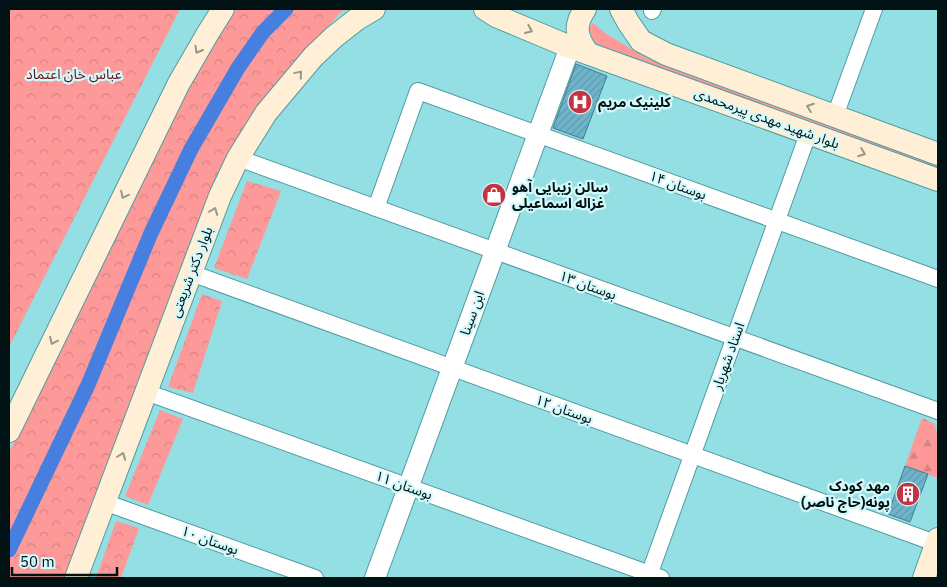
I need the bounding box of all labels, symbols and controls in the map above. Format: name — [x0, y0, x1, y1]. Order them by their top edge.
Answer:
one-way arrow — [524, 23, 533, 34]
one-way arrow — [194, 45, 204, 54]
park label: عباس خان اعتماد — [26, 65, 122, 83]
one-way arrow — [293, 71, 301, 80]
street label: بلوار شهید مهدی پیرمحمدی — [692, 83, 842, 154]
hospital icon: کلینیک مریم — [567, 89, 593, 115]
place label: کلینیک مریم — [598, 93, 672, 113]
one-way arrow — [807, 103, 815, 113]
one-way arrow — [857, 147, 866, 157]
street label: بوستان ۱۴ — [647, 166, 709, 204]
place label: سالن زیبایی آهو غزاله اسماعیلی — [512, 178, 608, 212]
shop icon: سالن زیبایی آهو غزاله اسماعیلی — [481, 182, 507, 208]
one-way arrow — [119, 190, 130, 199]
one-way arrow — [208, 208, 218, 216]
street label: بلوار دکتر شریعتی — [165, 224, 217, 320]
street label: بوستان ۱۳ — [557, 266, 619, 304]
street label: ابن سینا — [456, 288, 488, 338]
street label: استاد شهریار — [707, 320, 748, 393]
one-way arrow — [48, 336, 59, 345]
street label: بوستان ۱۲ — [533, 390, 595, 428]
one-way arrow — [116, 452, 126, 461]
street label: بوستان ۱۱ — [373, 466, 435, 504]
place label: مهد کودک پونه(حاج ناصر) — [801, 477, 890, 513]
building icon: مهد کودک پونه(حاج ناصر) — [895, 481, 921, 507]
street label: بوستان ۱۰ — [179, 521, 241, 559]
scale bar — [12, 544, 118, 576]
text: 50 m — [20, 552, 55, 571]

